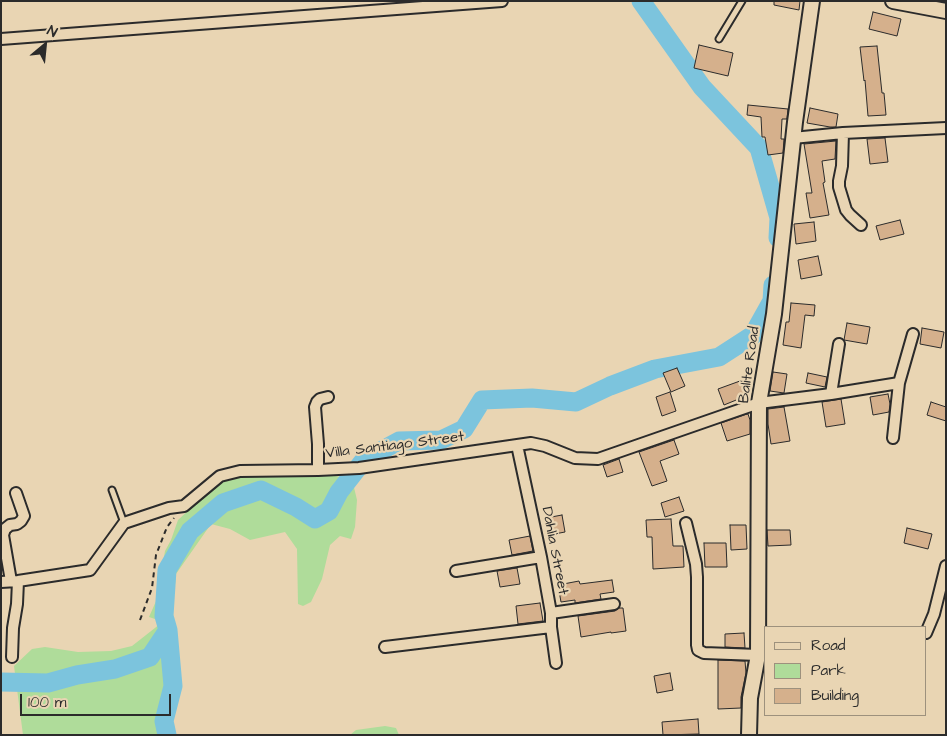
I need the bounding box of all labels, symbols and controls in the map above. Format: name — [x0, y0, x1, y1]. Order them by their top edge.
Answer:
north arrow — [20, 20, 70, 70]
text: N — [43, 21, 61, 43]
street label: Balite Road — [736, 325, 764, 405]
street label: Villa Santiago Street — [325, 429, 465, 463]
street label: Dahlia Street — [537, 505, 571, 597]
legend — [764, 626, 927, 716]
text: Road — [811, 635, 845, 656]
text: Park — [811, 660, 846, 681]
scale bar — [22, 684, 174, 716]
text: Building — [811, 685, 859, 706]
text: 100 m — [28, 692, 67, 713]

